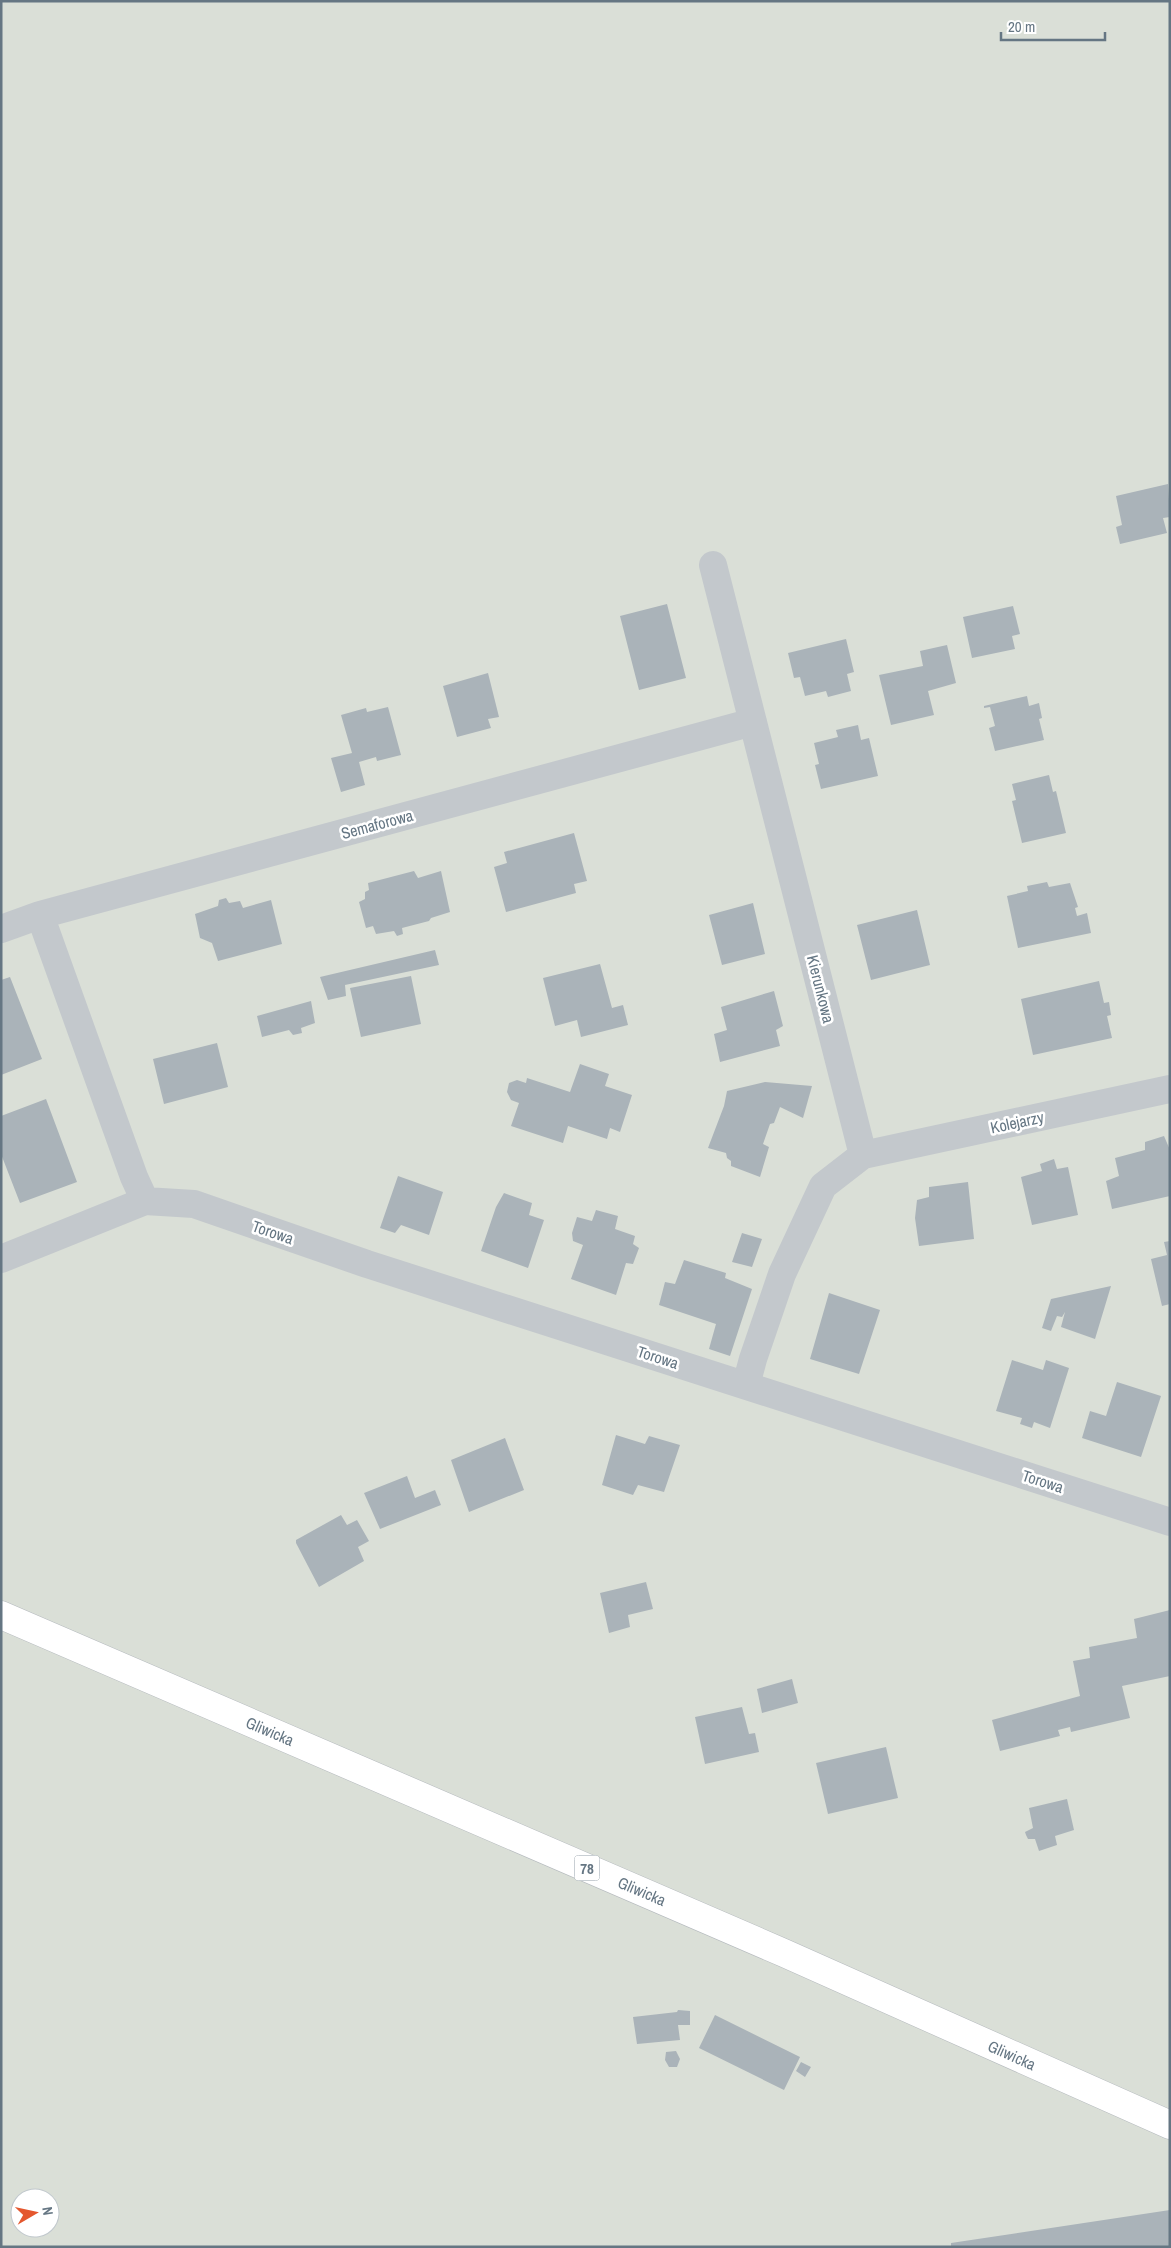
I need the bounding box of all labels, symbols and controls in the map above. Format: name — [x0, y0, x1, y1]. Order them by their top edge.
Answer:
scale bar — [1001, 10, 1105, 42]
text: 20 m — [1008, 16, 1035, 37]
street label: Semaforowa — [339, 804, 416, 844]
street label: Kierunkowa — [802, 953, 840, 1026]
street label: Kolejarzy — [988, 1106, 1046, 1138]
street label: Torowa — [249, 1215, 297, 1250]
street label: Torowa — [634, 1340, 682, 1374]
street label: Torowa — [1019, 1464, 1067, 1498]
street label: Gliwicka — [243, 1711, 298, 1751]
road number: 78 — [574, 1856, 600, 1880]
street label: Gliwicka — [615, 1871, 670, 1911]
street label: Gliwicka — [985, 2035, 1040, 2076]
north arrow — [10, 2188, 60, 2238]
text: N — [38, 2205, 57, 2216]

